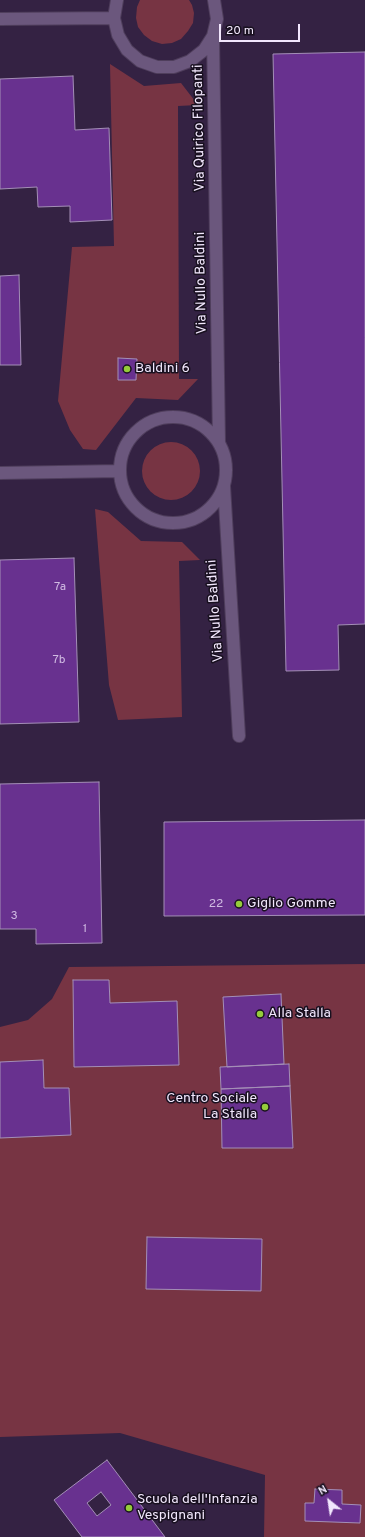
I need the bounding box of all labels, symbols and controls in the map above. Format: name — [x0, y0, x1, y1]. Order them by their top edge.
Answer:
scale bar — [221, 16, 302, 42]
text: 20 m — [226, 23, 254, 39]
street label: Via Quirico Filopanti — [190, 64, 210, 192]
street label: Via Nullo Baldini — [193, 231, 211, 335]
place label: Baldini 6 — [135, 361, 190, 377]
marker: Baldini 6 — [122, 364, 132, 374]
street label: Via Nullo Baldini — [204, 559, 228, 663]
house number: 7a — [54, 581, 66, 595]
house number: 7b — [52, 654, 66, 668]
place label: Giglio Gomme — [247, 896, 335, 912]
house number: 22 — [209, 898, 223, 912]
marker: Giglio Gomme — [234, 899, 244, 909]
house number: 3 — [10, 910, 18, 924]
house number: 1 — [83, 923, 87, 937]
place label: Alla Stalla — [268, 1006, 331, 1022]
marker: Alla Stalla — [255, 1009, 265, 1019]
place label: Centro Sociale La Stalla — [166, 1091, 257, 1124]
marker: Centro Sociale La Stalla — [260, 1102, 270, 1112]
north arrow — [309, 1481, 349, 1521]
text: N — [316, 1483, 330, 1499]
place label: Scuola dell'Infanzia Vespignani — [137, 1492, 258, 1524]
marker: Scuola dell'Infanzia Vespignani — [124, 1503, 134, 1513]

